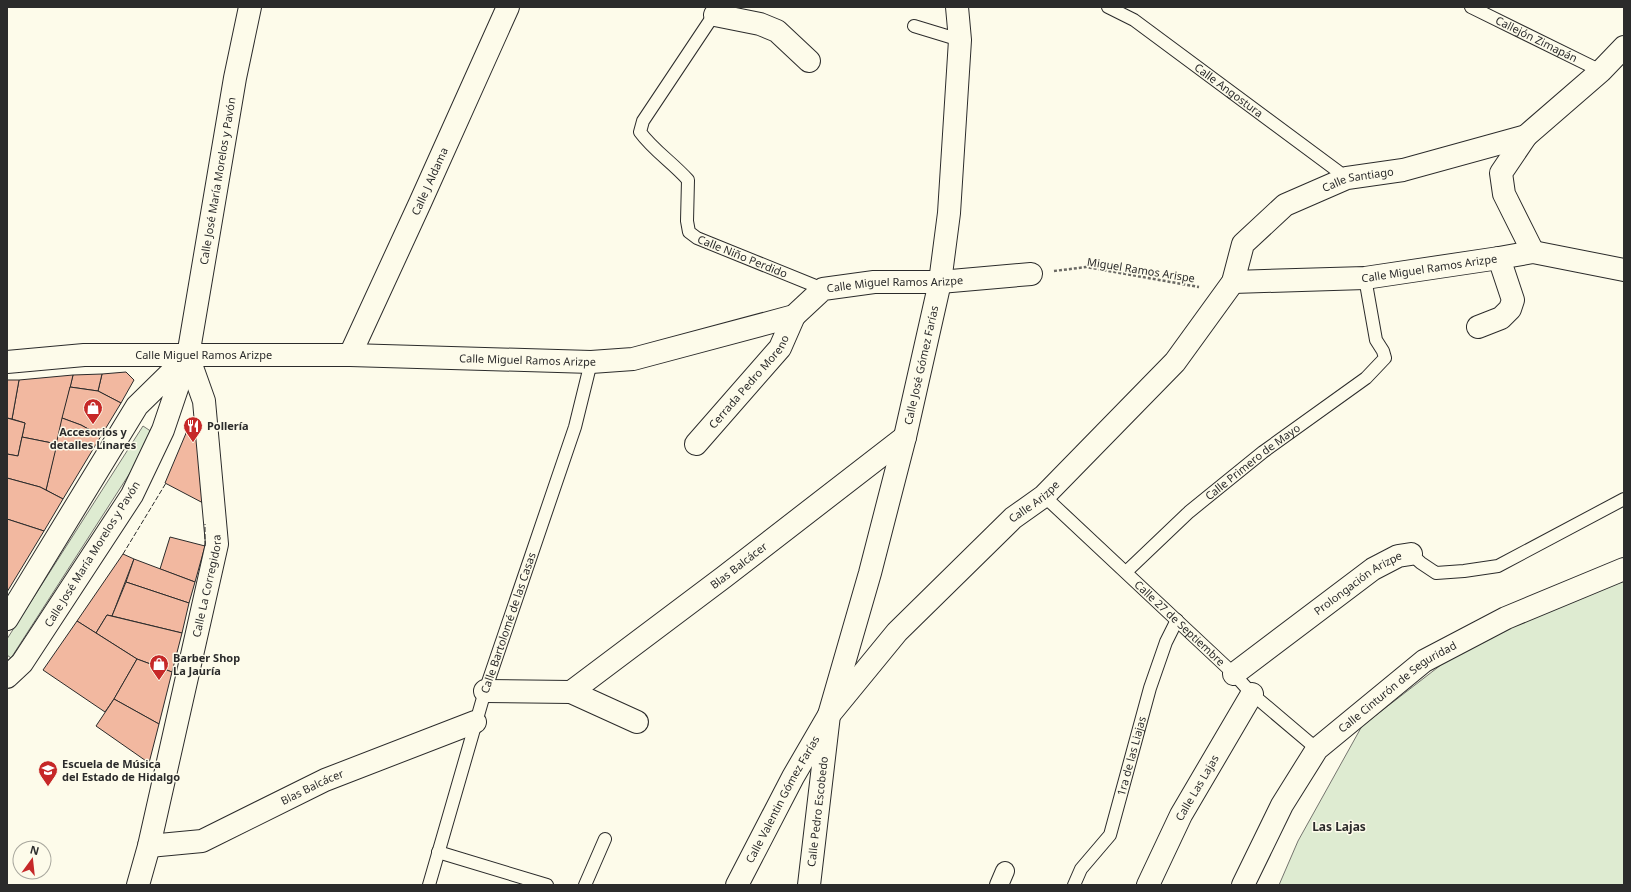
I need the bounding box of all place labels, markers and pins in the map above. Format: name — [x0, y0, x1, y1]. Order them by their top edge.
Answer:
shop icon: Accesorios y detalles Linares — [82, 397, 104, 425]
restaurant icon: Pollería — [182, 415, 204, 443]
place label: Pollería — [207, 418, 249, 433]
place label: Accesorios y detalles Linares — [50, 424, 137, 452]
place label: Barber Shop La Jauría — [173, 650, 240, 678]
shop icon: Barber Shop La Jauría — [148, 653, 170, 681]
place label: Escuela de Música del Estado de Hidalgo — [62, 756, 180, 784]
school or university icon: Escuela de Música del Estado de Hidalgo — [37, 759, 59, 787]

